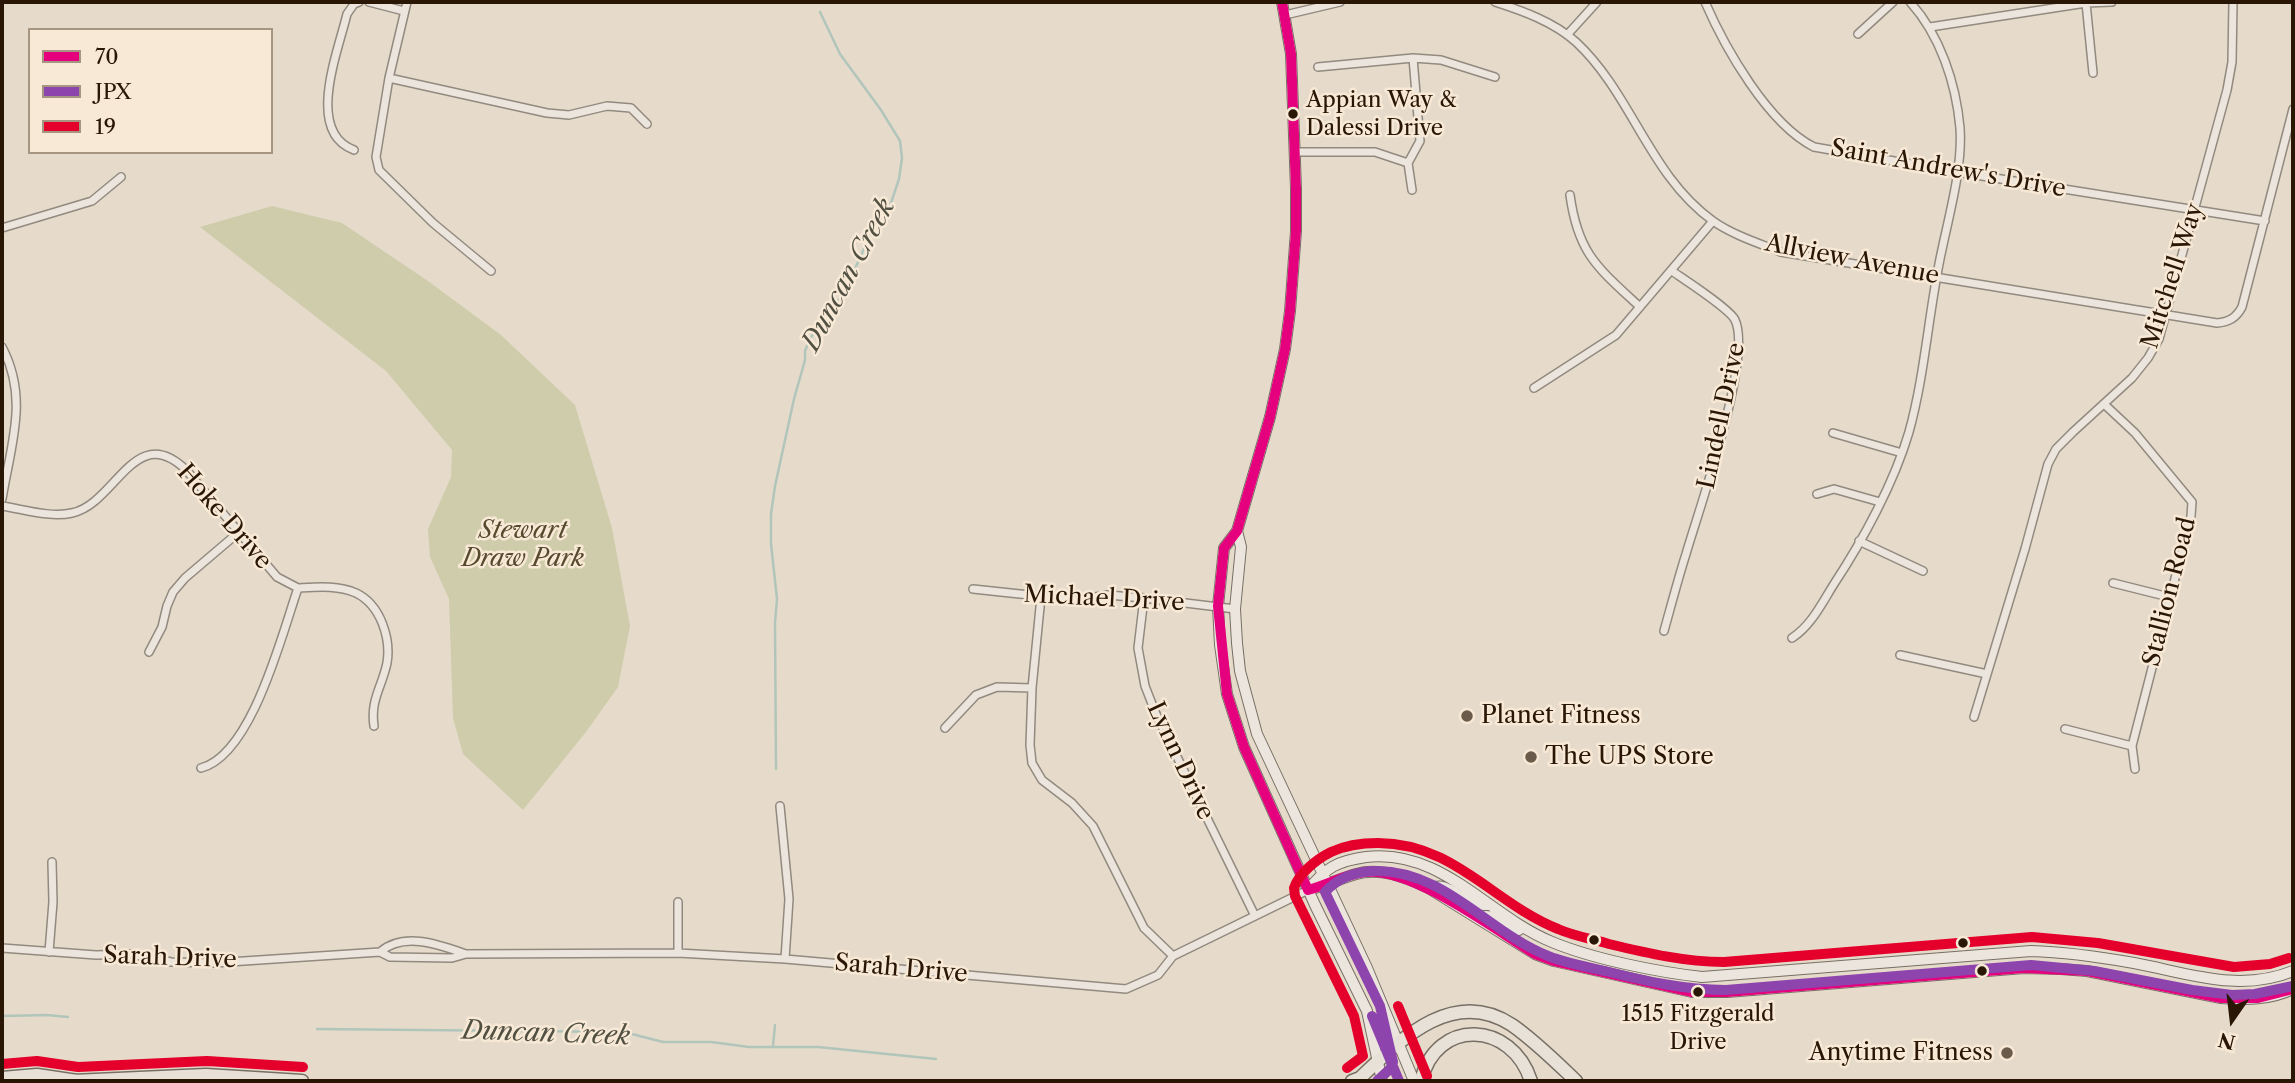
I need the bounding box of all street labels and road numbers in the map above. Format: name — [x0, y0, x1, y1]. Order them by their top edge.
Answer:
street label: Saint Andrew's Drive — [1828, 134, 2068, 204]
street label: Mitchell Way — [2136, 200, 2210, 352]
street label: Allview Avenue — [1763, 229, 1941, 291]
street label: Lindell Drive — [1692, 340, 1752, 492]
street label: Hoke Drive — [171, 459, 277, 575]
street label: Stallion Road — [2138, 514, 2202, 670]
street label: Michael Drive — [1023, 580, 1185, 618]
street label: Lynn Drive — [1140, 698, 1220, 824]
street label: Sarah Drive — [103, 941, 237, 975]
street label: Sarah Drive — [833, 949, 969, 989]

